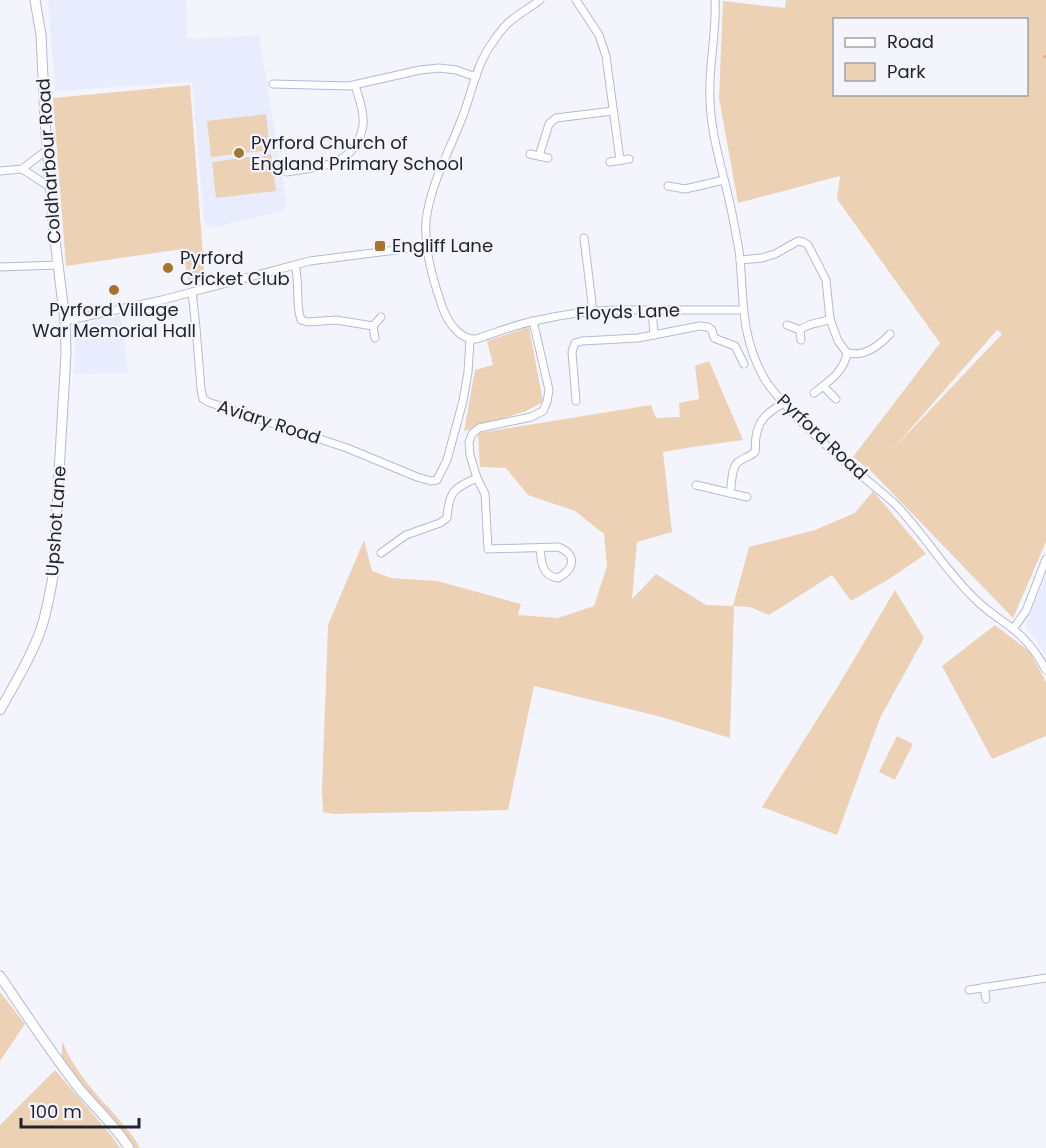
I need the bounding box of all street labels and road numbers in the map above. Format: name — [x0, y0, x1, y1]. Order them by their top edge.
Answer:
street label: Coldharbour Road — [30, 77, 67, 245]
street label: Floyds Lane — [575, 297, 680, 326]
street label: Pyrford Road — [772, 388, 873, 485]
street label: Aviary Road — [214, 393, 324, 450]
street label: Upshot Lane — [39, 465, 72, 577]

